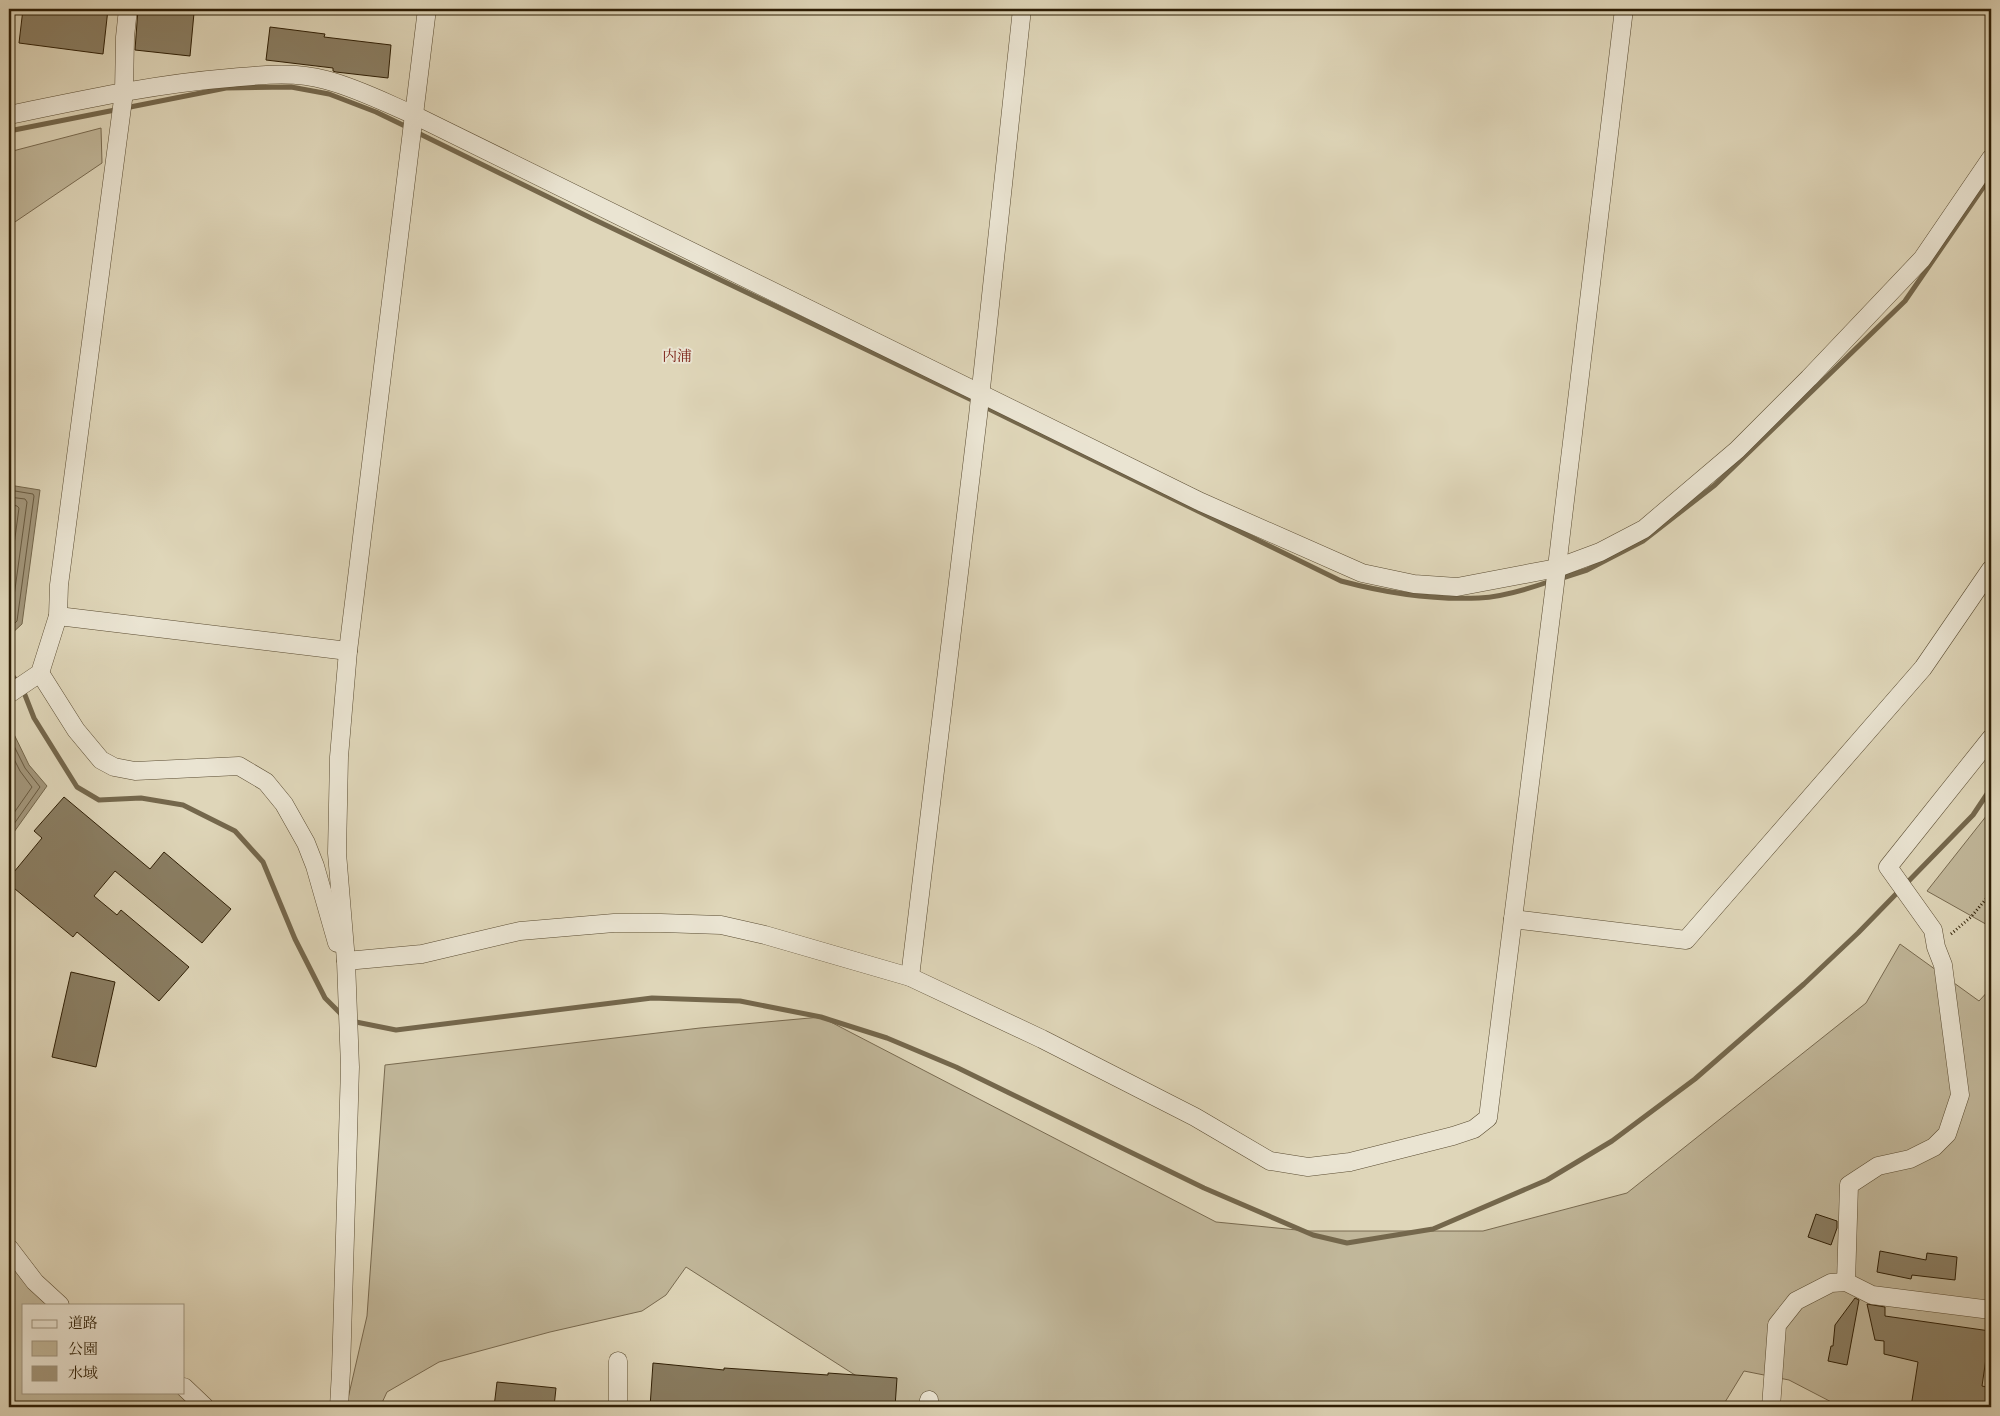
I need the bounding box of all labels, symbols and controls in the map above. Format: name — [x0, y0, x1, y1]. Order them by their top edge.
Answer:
district label: 内浦 — [662, 347, 692, 366]
legend — [22, 1304, 185, 1394]
text: 道路 — [68, 1314, 98, 1333]
text: 公園 — [68, 1340, 98, 1359]
text: 水域 — [68, 1364, 98, 1383]

